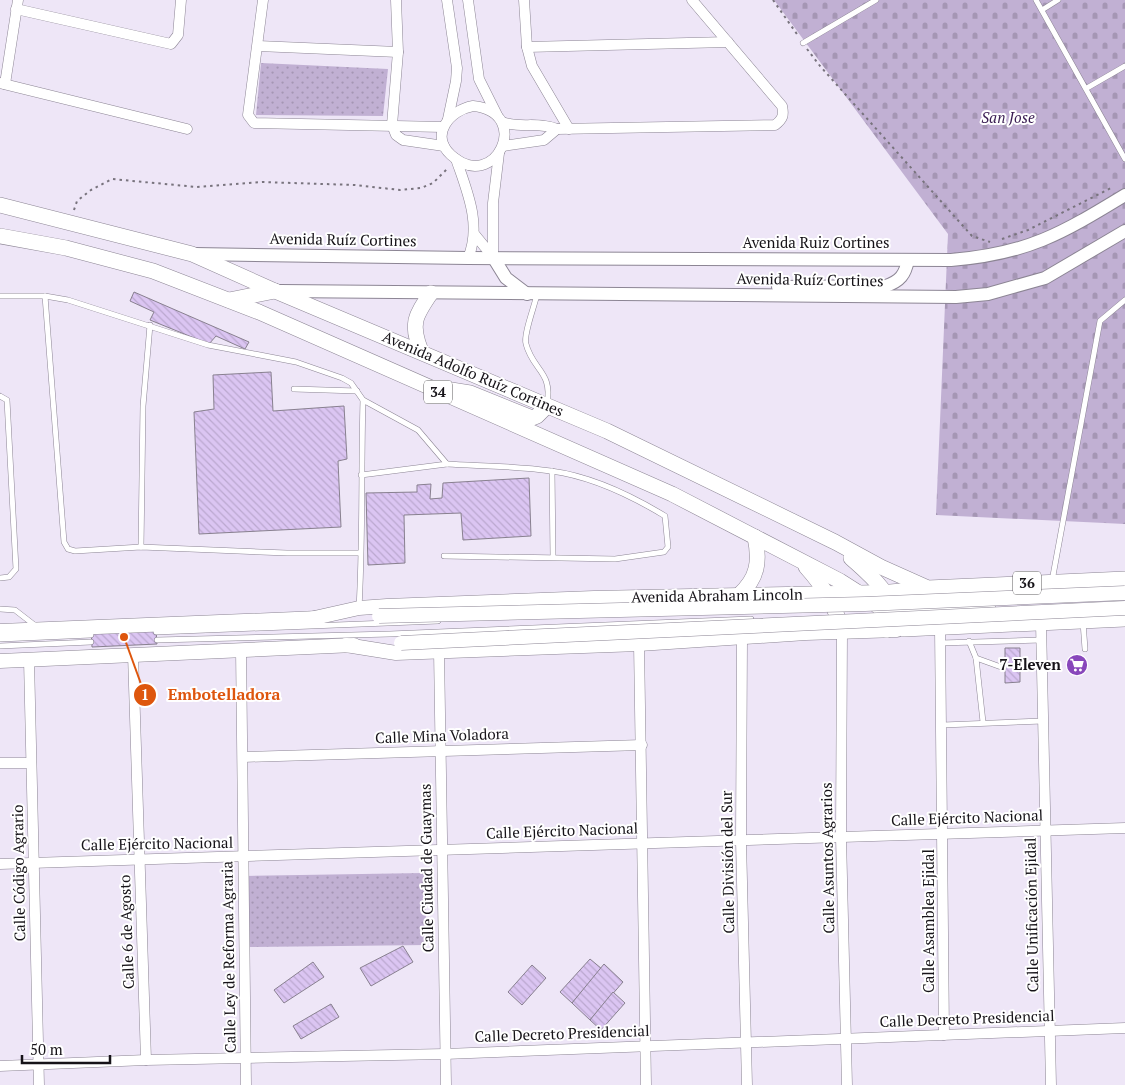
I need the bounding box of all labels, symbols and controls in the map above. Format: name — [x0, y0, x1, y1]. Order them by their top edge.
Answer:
park label: San Jose — [981, 107, 1035, 127]
street label: Avenida Ruíz Cortines — [269, 228, 417, 250]
street label: Avenida Ruiz Cortines — [742, 232, 890, 252]
street label: Avenida Ruíz Cortines — [736, 268, 884, 290]
street label: Avenida Adolfo Ruíz Cortines — [380, 326, 567, 420]
road number: 34 — [424, 381, 452, 404]
road number: 36 — [1013, 572, 1041, 594]
street label: Avenida Abraham Lincoln — [631, 584, 803, 606]
supermarket icon: 7-Eleven — [1065, 653, 1089, 677]
place label: 7-Eleven — [999, 654, 1061, 674]
callout: Embotelladora — [132, 679, 290, 710]
text: Embotelladora — [168, 683, 280, 705]
text: 1 — [141, 684, 149, 704]
street label: Calle Mina Voladora — [375, 723, 510, 747]
street label: Calle Asuntos Agrarios — [816, 782, 838, 934]
street label: Calle Ciudad de Guaymas — [415, 783, 437, 953]
street label: Calle División del Sur — [716, 790, 738, 934]
street label: Calle Código Agrario — [7, 804, 29, 942]
street label: Calle Ejército Nacional — [891, 804, 1043, 830]
street label: Calle Ejército Nacional — [486, 817, 638, 843]
street label: Calle Ejército Nacional — [81, 832, 233, 854]
street label: Calle Unificación Ejidal — [1020, 837, 1042, 993]
street label: Calle Asamblea Ejidal — [918, 849, 938, 993]
street label: Calle Ley de Reforma Agraria — [216, 860, 240, 1053]
street label: Calle 6 de Agosto — [114, 874, 138, 990]
street label: Calle Decreto Presidencial — [879, 1005, 1055, 1031]
street label: Calle Decreto Presidencial — [474, 1020, 650, 1046]
scale bar — [22, 1032, 110, 1064]
text: 50 m — [30, 1039, 63, 1059]

